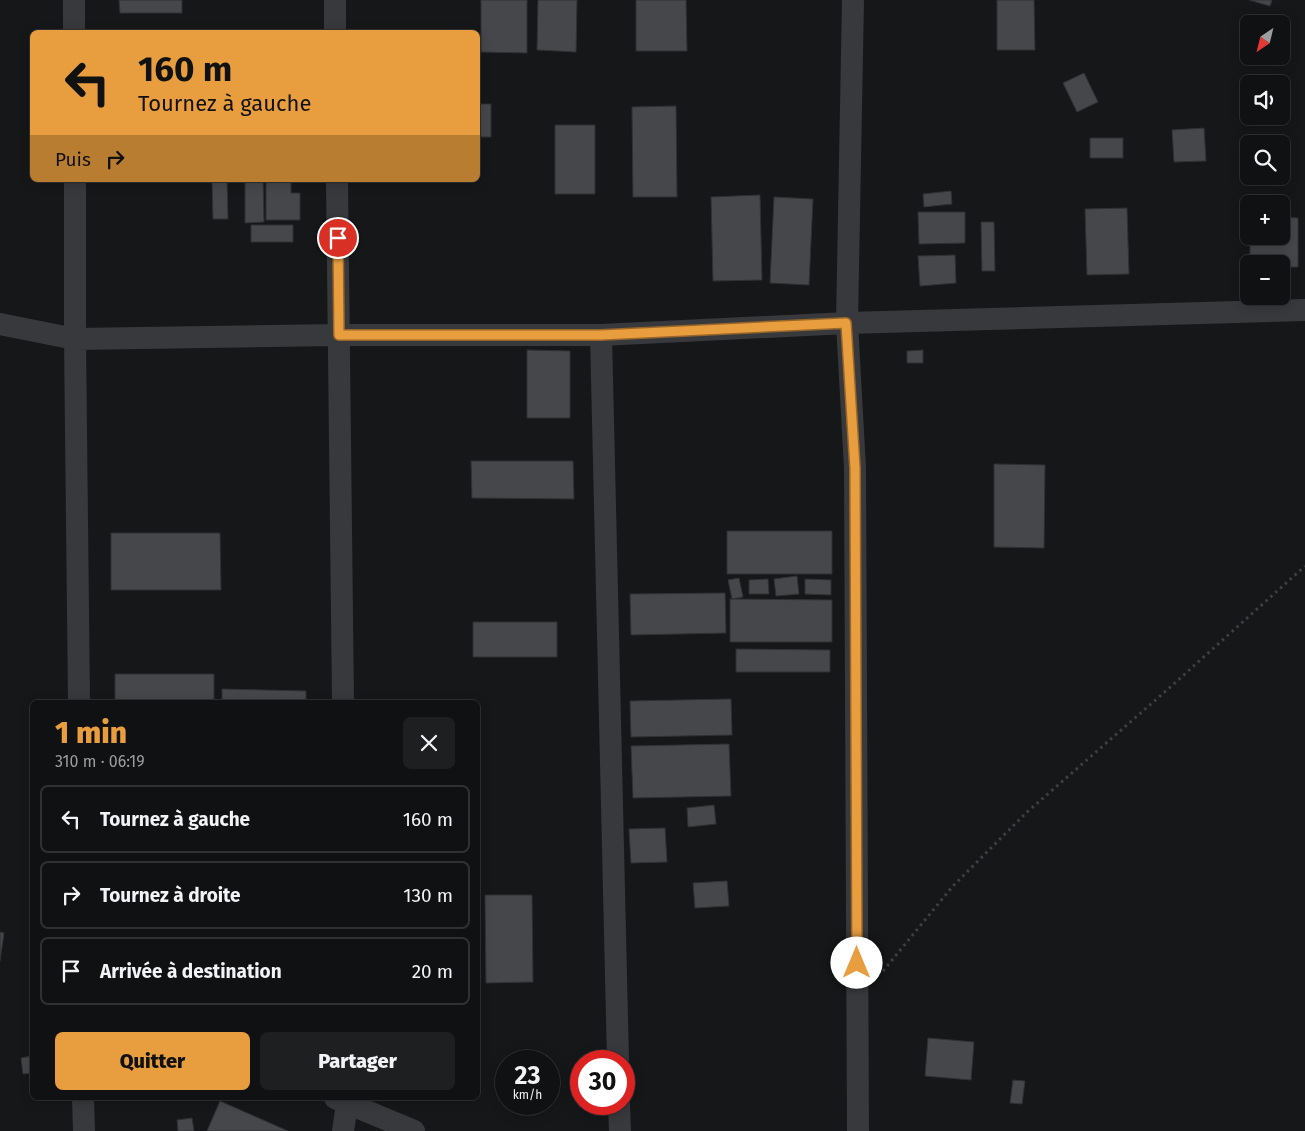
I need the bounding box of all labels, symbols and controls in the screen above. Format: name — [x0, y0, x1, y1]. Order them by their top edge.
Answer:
north arrow — [1240, 15, 1290, 65]
map controls — [1240, 15, 1290, 305]
text: 160 m — [138, 48, 232, 90]
icon: left — [55, 50, 120, 115]
button: sound — [1240, 75, 1290, 125]
text: Tournez à gauche — [138, 90, 311, 117]
button: search — [1240, 135, 1290, 185]
icon: right — [101, 145, 129, 173]
text: Puis — [55, 148, 91, 171]
button: + — [1240, 195, 1290, 245]
pin — [317, 217, 359, 259]
icon: arrive — [324, 224, 352, 252]
button: − — [1240, 255, 1290, 305]
text: 1 min — [55, 715, 127, 751]
button: close — [403, 717, 455, 769]
text: 310 m · 06:19 — [55, 752, 145, 771]
icon: left — [57, 805, 85, 833]
text: Tournez à gauche — [100, 808, 250, 831]
text: 160 m — [403, 808, 453, 831]
icon: right — [57, 881, 85, 909]
text: Tournez à droite — [100, 884, 241, 907]
text: 130 m — [403, 884, 453, 907]
position arrow — [830, 936, 882, 988]
icon: arrive — [57, 957, 85, 985]
text: Arrivée à destination — [100, 960, 282, 983]
text: 20 m — [412, 960, 453, 983]
button: Quitter — [55, 1032, 250, 1090]
button: Partager — [260, 1032, 455, 1090]
speed limit sign: 30 — [570, 1050, 635, 1115]
text: 23 — [515, 1061, 540, 1091]
text: km/h — [513, 1088, 542, 1102]

